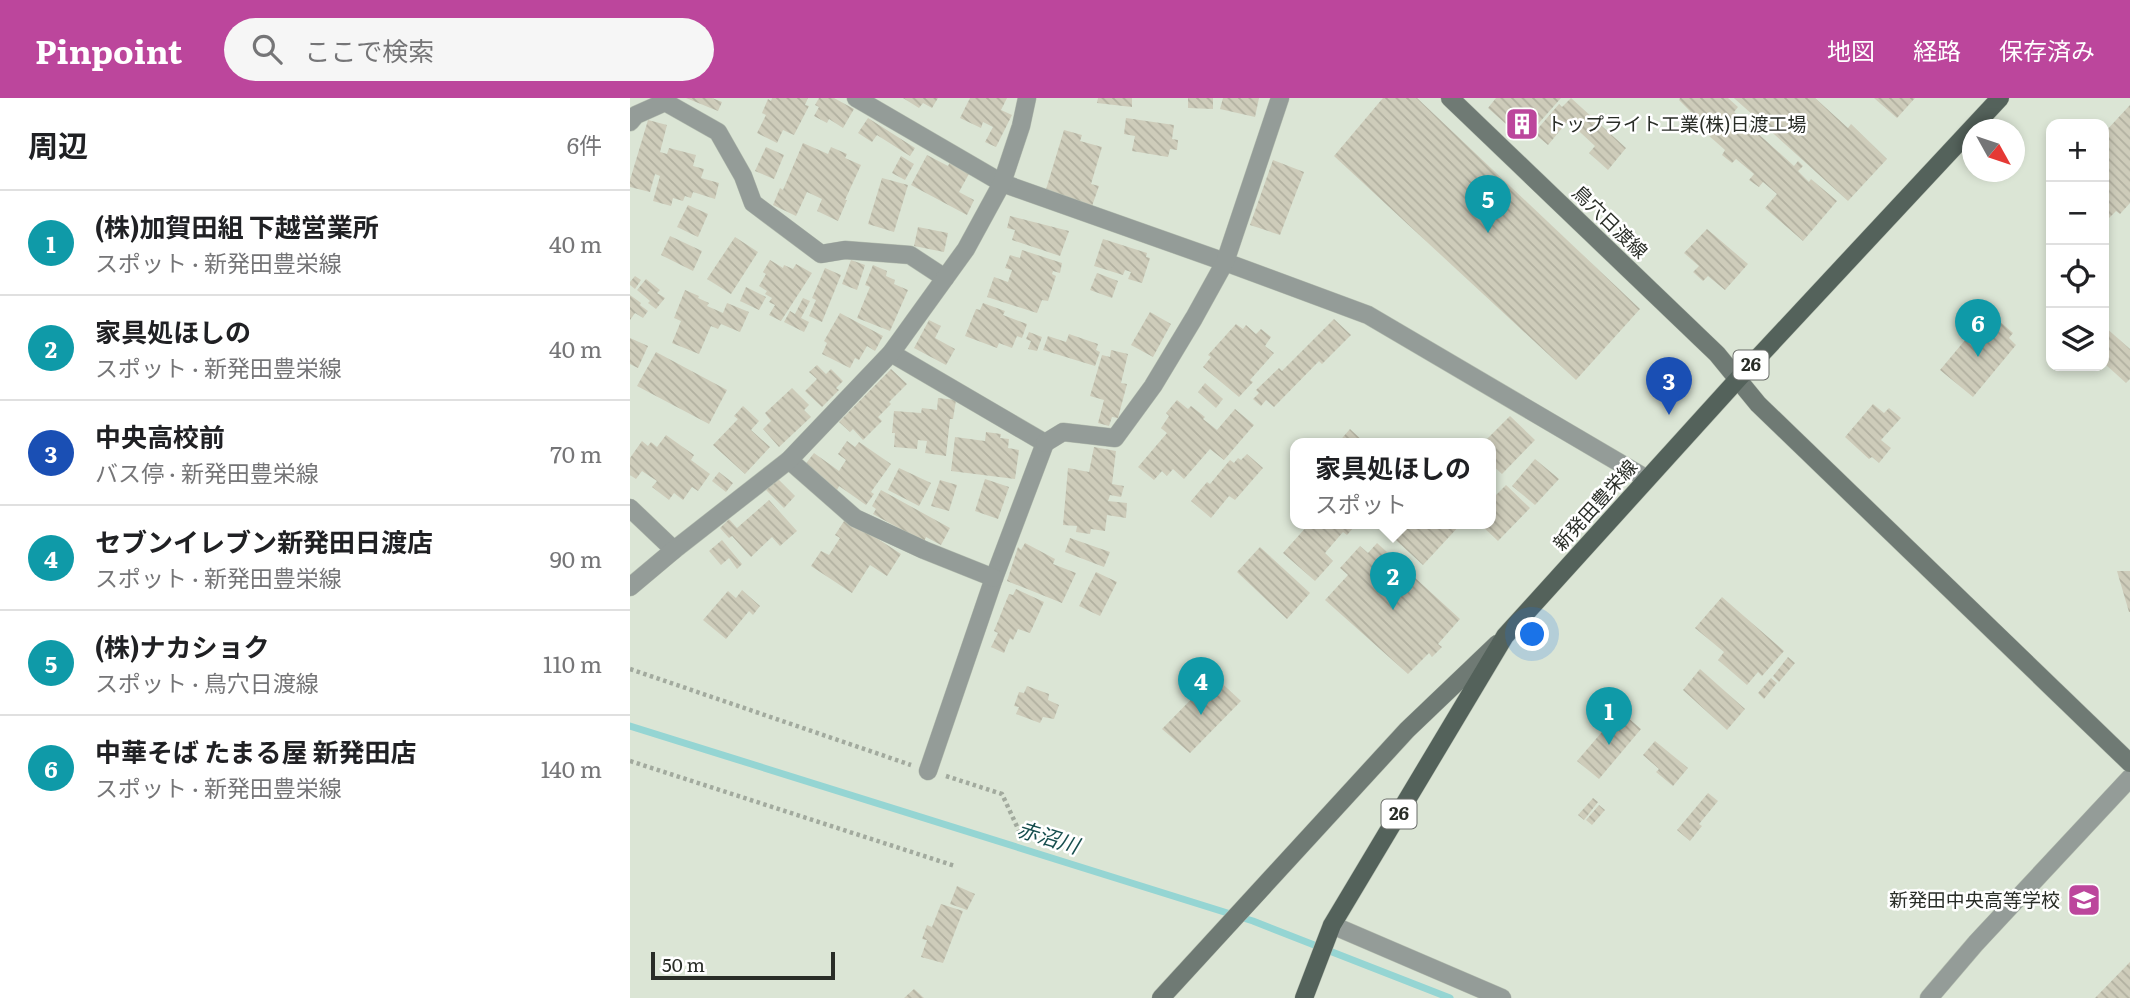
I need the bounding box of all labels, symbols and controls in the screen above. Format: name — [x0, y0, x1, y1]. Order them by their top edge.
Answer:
search box — [224, 18, 714, 81]
text: Pinpoint — [35, 25, 182, 74]
icon: search — [248, 30, 286, 68]
text: ここで検索 — [304, 30, 434, 69]
text: 地図 — [1827, 32, 1875, 67]
text: 経路 — [1913, 32, 1961, 67]
text: 保存済み — [1999, 32, 2095, 67]
building icon: トップライト工業(株)日渡工場 — [1503, 105, 1541, 143]
place label: トップライト工業(株)日渡工場 — [1547, 109, 1807, 137]
north arrow — [1962, 119, 2025, 182]
map controls — [2046, 119, 2109, 371]
button: + — [2046, 119, 2109, 182]
text: 周辺 — [28, 122, 88, 166]
text: 6件 — [567, 127, 602, 161]
pin: 5 — [1465, 175, 1511, 233]
street label: 鳥穴日渡線 — [1567, 178, 1655, 264]
button: − — [2046, 182, 2109, 245]
text: (株)加賀田組 下越営業所 — [95, 206, 379, 245]
text: 1 — [46, 226, 56, 260]
text: 40 m — [549, 226, 602, 260]
text: スポット · 新発田豊栄線 — [95, 245, 342, 279]
button: locate — [2046, 245, 2109, 308]
pin: 6 — [1955, 299, 2001, 357]
button: layers — [2046, 308, 2109, 371]
text: 家具処ほしの — [95, 311, 251, 350]
text: 2 — [45, 331, 57, 365]
text: 40 m — [549, 331, 602, 365]
text: スポット · 新発田豊栄線 — [95, 350, 342, 384]
road number: 26 — [1734, 351, 1768, 380]
pin: 3 — [1646, 357, 1692, 415]
text: 中央高校前 — [95, 416, 225, 455]
text: 3 — [45, 436, 57, 470]
text: 70 m — [550, 436, 602, 470]
popup — [1290, 438, 1496, 529]
text: 家具処ほしの — [1315, 447, 1471, 486]
street label: 新発田豊栄線 — [1546, 453, 1643, 556]
text: バス停 · 新発田豊栄線 — [95, 455, 319, 489]
text: スポット — [1315, 486, 1407, 520]
text: セブンイレブン新発田日渡店 — [95, 521, 433, 560]
text: 4 — [44, 541, 58, 575]
text: 90 m — [550, 541, 602, 575]
pin: 2 — [1370, 552, 1416, 610]
text: スポット · 新発田豊栄線 — [95, 560, 342, 594]
your location — [1515, 617, 1549, 651]
text: (株)ナカショク — [95, 626, 270, 665]
text: 5 — [45, 646, 57, 680]
text: 110 m — [543, 646, 602, 680]
pin: 4 — [1178, 657, 1224, 715]
text: スポット · 鳥穴日渡線 — [95, 665, 319, 699]
pin: 1 — [1586, 687, 1632, 745]
text: 中華そば たまる屋 新発田店 — [95, 731, 417, 770]
text: 6 — [44, 751, 58, 785]
text: 140 m — [541, 751, 602, 785]
text: スポット · 新発田豊栄線 — [95, 770, 342, 804]
road number: 26 — [1382, 800, 1416, 828]
water label: 赤沼川 — [1014, 812, 1085, 860]
school or university icon: 新発田中央高等学校 — [2065, 881, 2103, 919]
place label: 新発田中央高等学校 — [1889, 885, 2060, 913]
scale bar — [651, 949, 835, 981]
text: 50 m — [662, 950, 705, 978]

